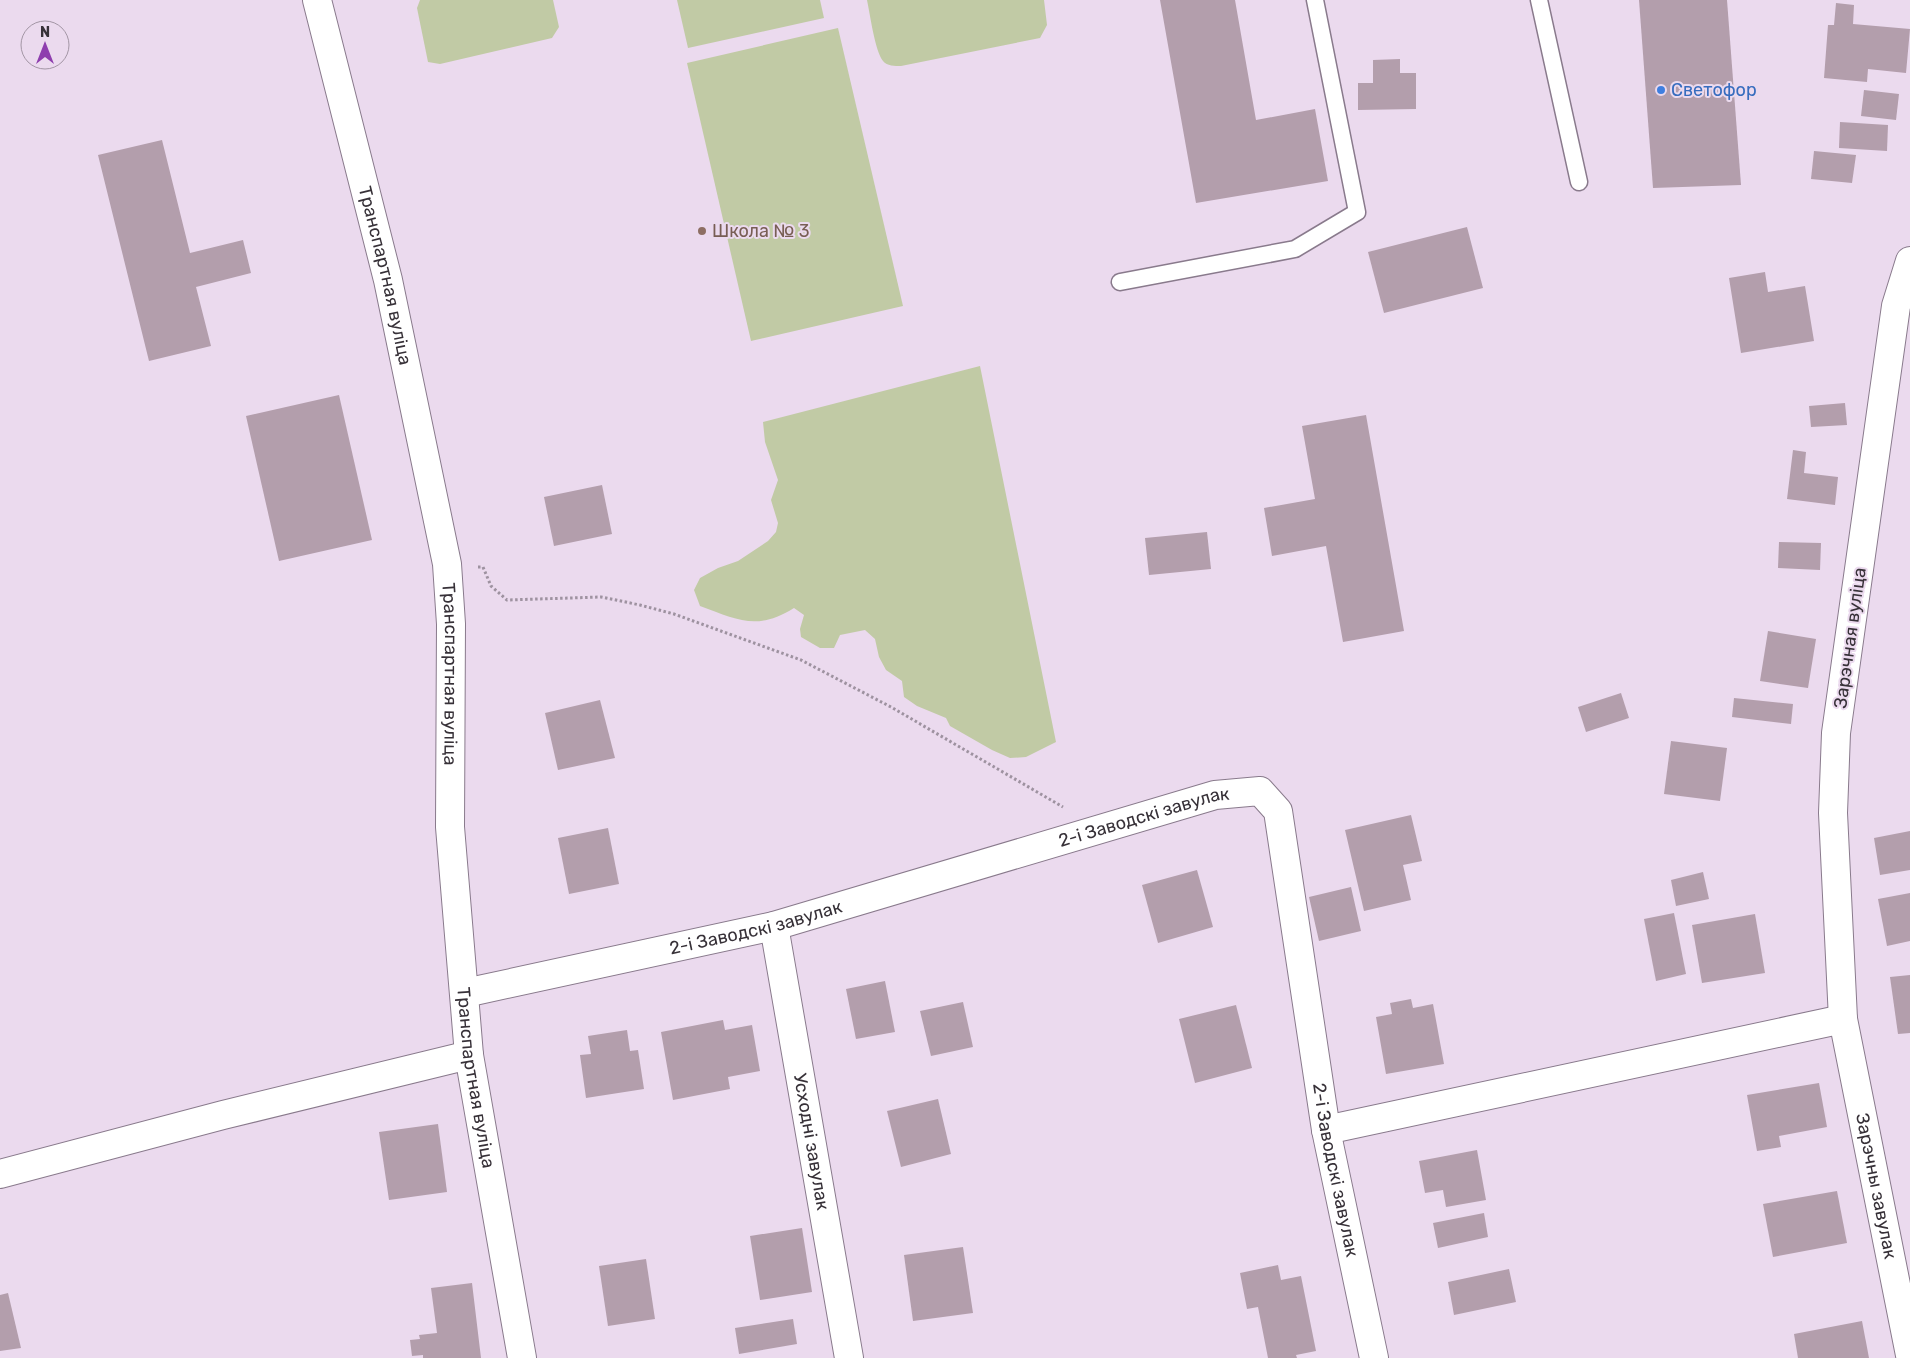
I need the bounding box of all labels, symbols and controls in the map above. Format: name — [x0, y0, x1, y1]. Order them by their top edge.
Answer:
north arrow — [20, 20, 70, 70]
text: N — [40, 24, 50, 41]
place label: Светофор — [1671, 79, 1757, 101]
marker: Светофор — [1655, 84, 1667, 96]
street label: Транспартная вуліца — [354, 184, 416, 367]
place label: Школа № 3 — [712, 220, 809, 242]
marker: Школа № 3 — [696, 225, 708, 237]
street label: Зарэчная вуліца — [1829, 566, 1871, 710]
street label: Транспартная вуліца — [437, 582, 462, 765]
street label: 2-і Заводскі завулак — [1056, 783, 1231, 852]
street label: 2-і Заводскі завулак — [667, 895, 845, 959]
street label: Транспартная вуліца — [452, 986, 500, 1170]
street label: Усходні завулак — [789, 1072, 834, 1212]
street label: 2-і Заводскі завулак — [1308, 1081, 1364, 1259]
street label: Зарэчны завулак — [1851, 1111, 1902, 1261]

